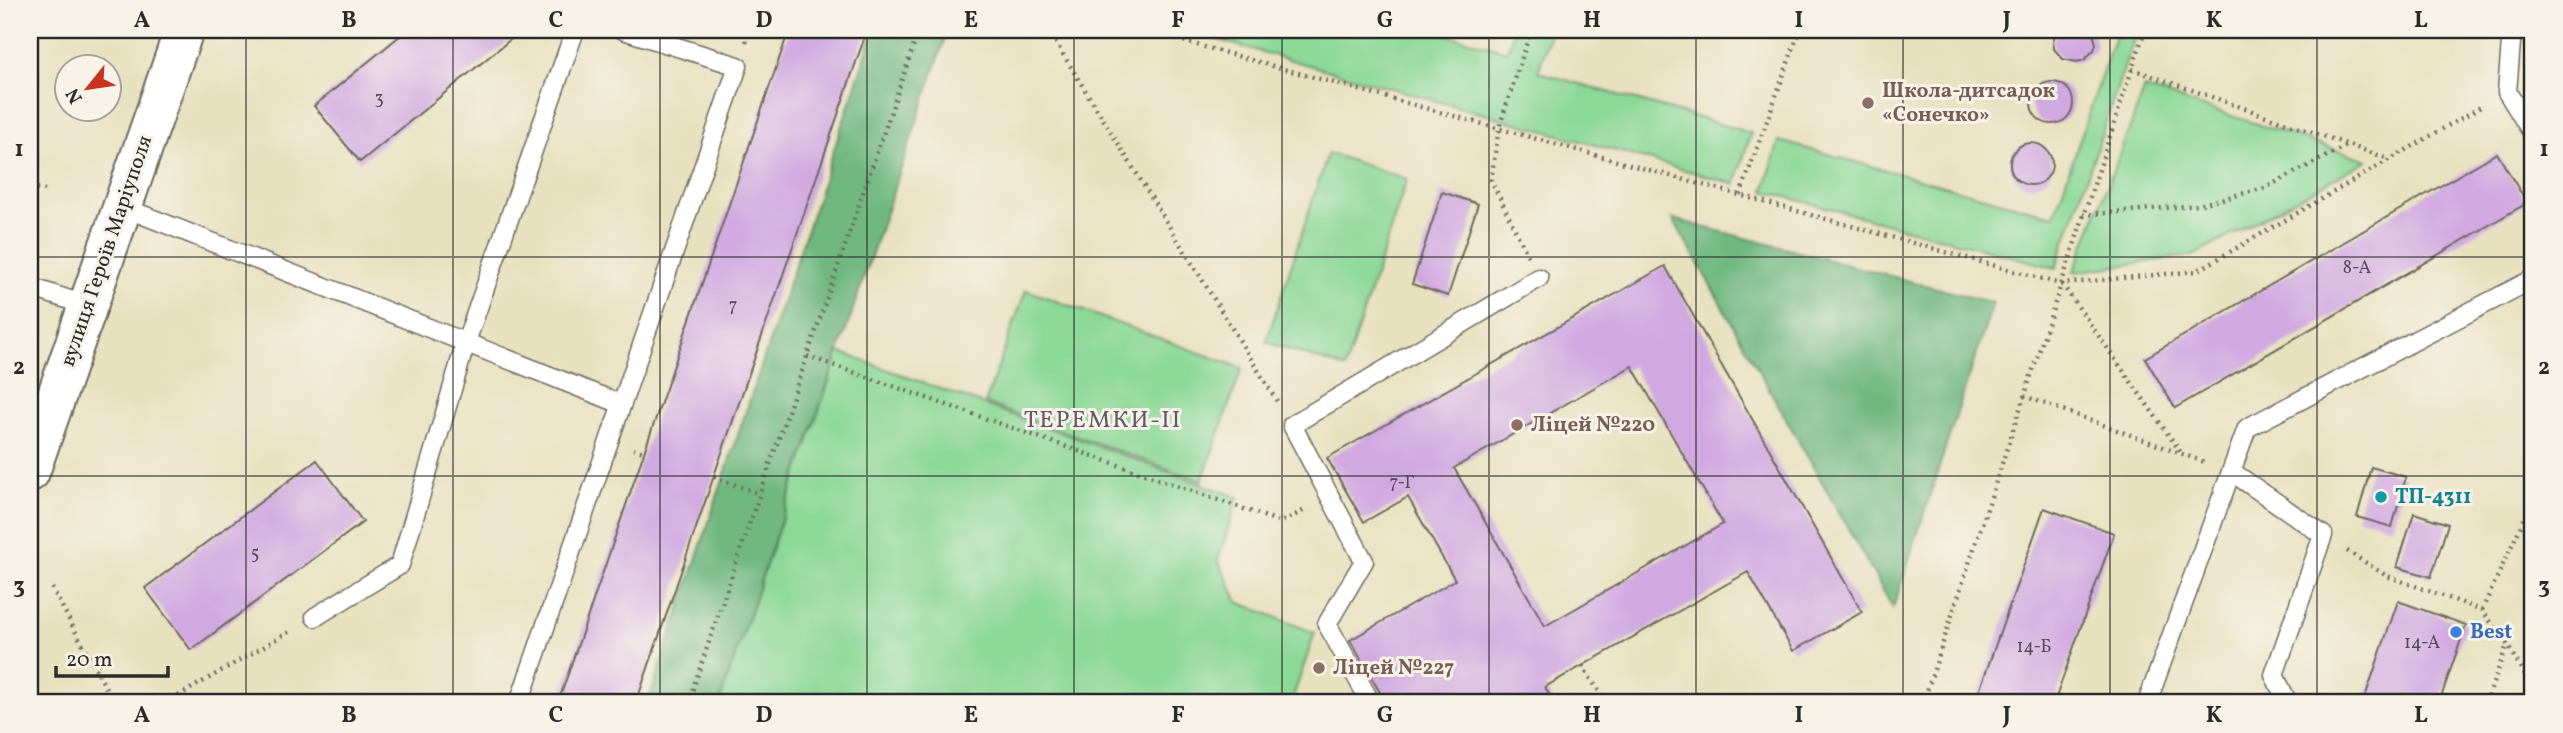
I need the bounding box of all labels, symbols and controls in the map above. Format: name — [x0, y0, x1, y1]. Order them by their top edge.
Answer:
text: A — [134, 5, 150, 37]
text: B — [341, 5, 357, 37]
text: C — [549, 5, 563, 37]
text: D — [756, 5, 773, 37]
text: E — [964, 5, 978, 37]
text: F — [1171, 5, 1185, 37]
text: G — [1377, 5, 1393, 37]
text: H — [1583, 5, 1601, 37]
text: I — [1795, 5, 1803, 37]
text: J — [2002, 5, 2011, 37]
text: K — [2206, 5, 2223, 37]
text: L — [2414, 5, 2428, 37]
north arrow — [52, 52, 122, 122]
place label: Школа-дитсадок «Сонечко» — [1882, 77, 2056, 130]
text: N — [60, 83, 90, 108]
house number: 3 — [374, 87, 384, 112]
marker: Школа-дитсадок «Сонечко» — [1860, 95, 1876, 111]
street label: вулиця Героїв Маріуполя — [54, 132, 160, 370]
text: 1 — [14, 134, 24, 166]
text: 1 — [2539, 134, 2549, 166]
house number: 8-А — [2343, 256, 2371, 281]
house number: 7 — [729, 294, 737, 319]
text: 2 — [13, 352, 25, 384]
text: 2 — [2538, 352, 2550, 384]
district label: ТЕРЕМКИ-ІІ — [1024, 404, 1182, 438]
place label: Ліцей №220 — [1531, 411, 1655, 440]
marker: Ліцей №220 — [1509, 417, 1525, 433]
house number: 7-Г — [1389, 471, 1415, 496]
place label: ТП-4311 — [2395, 483, 2471, 512]
marker: ТП-4311 — [2373, 489, 2389, 505]
house number: 5 — [251, 542, 259, 567]
text: 3 — [13, 571, 25, 603]
text: 3 — [2538, 571, 2550, 603]
place label: Best — [2470, 618, 2512, 647]
marker: Best — [2448, 624, 2464, 640]
house number: 14-А — [2404, 631, 2440, 656]
scale bar — [56, 635, 168, 679]
house number: 14-Б — [2016, 635, 2052, 660]
text: 20 m — [66, 646, 112, 675]
place label: Ліцей №227 — [1333, 654, 1454, 683]
marker: Ліцей №227 — [1311, 660, 1327, 676]
text: A — [134, 700, 150, 732]
text: B — [341, 700, 357, 732]
text: C — [549, 700, 563, 732]
text: D — [756, 700, 773, 732]
text: E — [964, 700, 978, 732]
text: F — [1171, 700, 1185, 732]
text: G — [1377, 700, 1393, 732]
text: H — [1583, 700, 1601, 732]
text: I — [1795, 700, 1803, 732]
text: J — [2002, 700, 2011, 732]
text: K — [2206, 700, 2223, 732]
text: L — [2414, 700, 2428, 732]

